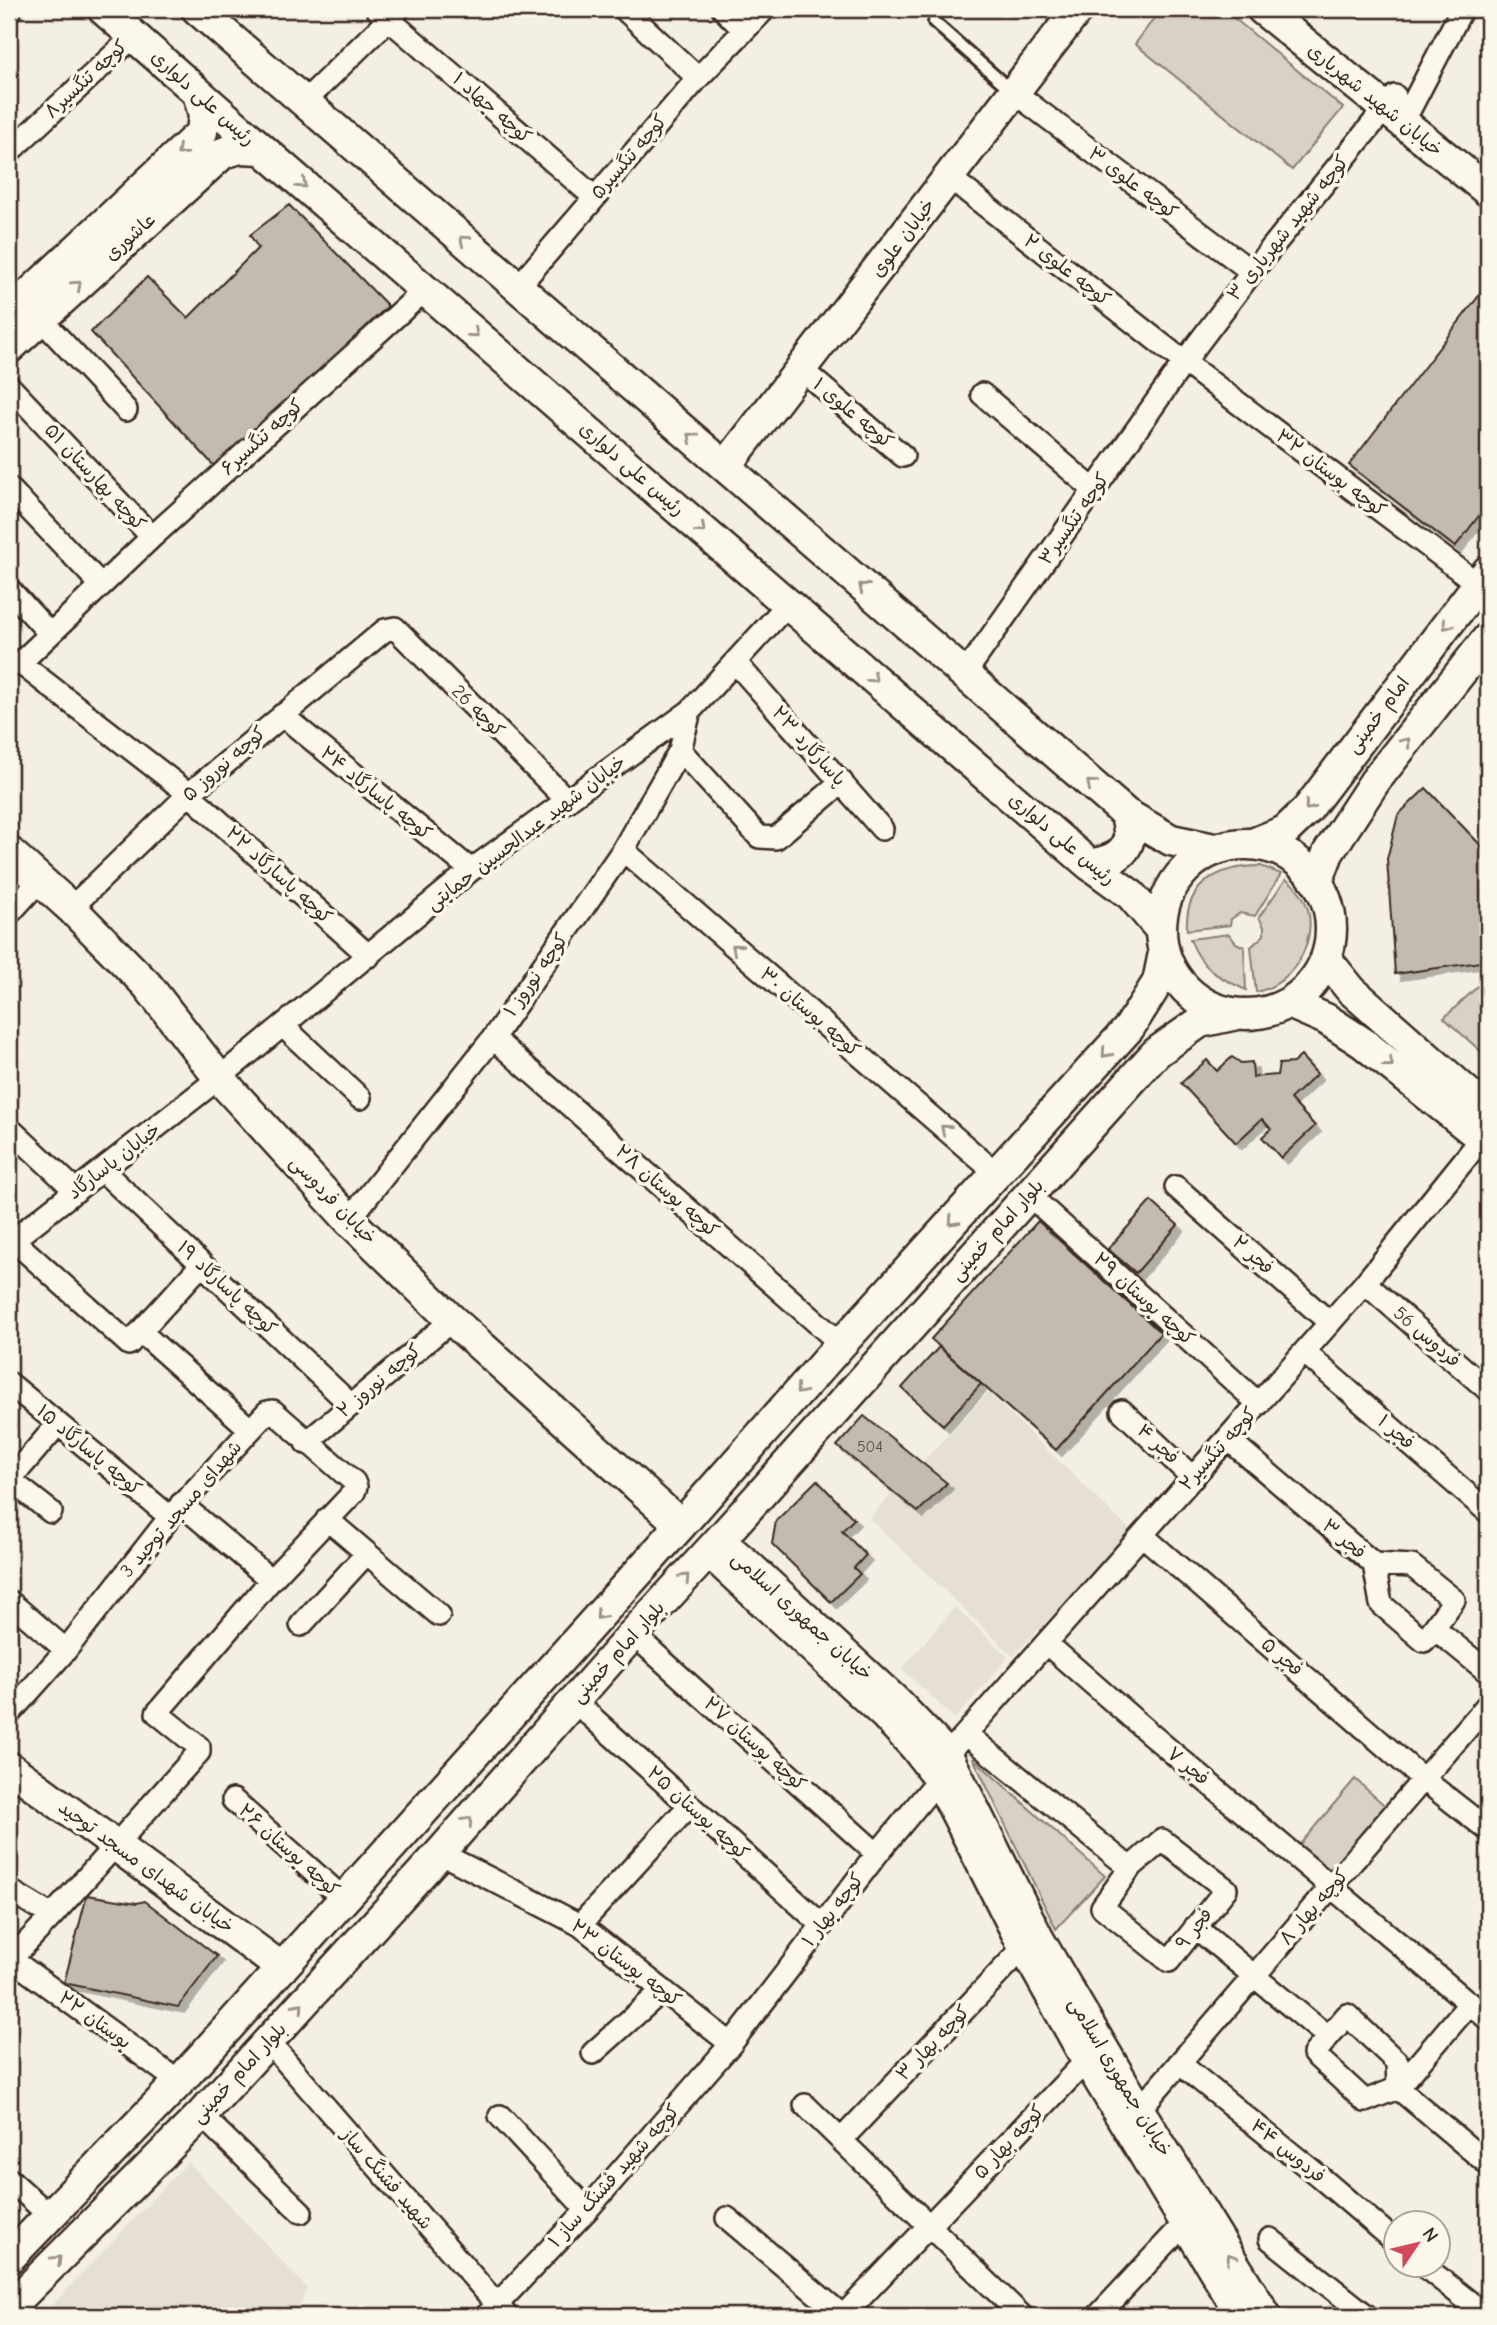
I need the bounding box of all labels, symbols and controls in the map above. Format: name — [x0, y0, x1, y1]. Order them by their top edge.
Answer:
street label: کوچه تنگسیر۸ — [40, 35, 133, 124]
street label: خیابان شهید شهریاری — [1303, 39, 1447, 161]
street label: رئیس علی دلواری — [146, 46, 259, 151]
street label: کوچه جهاد ۱ — [447, 68, 536, 149]
street label: کوچه تنگسیر۵ — [586, 110, 672, 204]
street label: کوچه علوی ۳ — [1083, 142, 1182, 225]
one-way arrow — [176, 143, 189, 155]
street label: کوچه شهید شهریاری ۳ — [1223, 151, 1354, 306]
one-way arrow — [293, 176, 306, 188]
street label: خیابان علوی — [866, 194, 940, 282]
street label: عاشوری — [100, 209, 160, 265]
street label: کوچه علوی ۲ — [1019, 229, 1115, 311]
one-way arrow — [459, 236, 472, 248]
one-way arrow — [69, 281, 82, 293]
one-way arrow — [465, 325, 478, 337]
street label: کوچه علوی ۱ — [808, 373, 897, 454]
street label: کوچه تنگسیر۶ — [216, 394, 308, 480]
street label: رئیس علی دلواری — [574, 417, 689, 521]
street label: کوچه بهارستان ۵۱ — [39, 419, 150, 536]
street label: کوچه بوستان ۳۲ — [1271, 425, 1390, 522]
one-way arrow — [687, 433, 700, 445]
street label: کوچه تنگسیر۳ — [1034, 469, 1115, 570]
one-way arrow — [693, 521, 706, 533]
one-way arrow — [858, 583, 871, 595]
one-way arrow — [1442, 618, 1455, 630]
one-way arrow — [865, 670, 878, 682]
street label: امام خمینی — [1342, 672, 1416, 760]
street label: کوچه 26 — [446, 680, 509, 743]
street label: پاسارگارد ۲۳ — [767, 702, 851, 791]
street label: کوچه نوروز ۵ — [178, 722, 271, 807]
one-way arrow — [1397, 738, 1410, 750]
street label: کوچه پاسارگاد ۲۴ — [315, 742, 436, 845]
street label: خیابان شهید عبدالحسین حمایتی — [422, 751, 630, 916]
one-way arrow — [1086, 780, 1099, 792]
street label: رئیس علی دلواری — [1004, 788, 1120, 891]
one-way arrow — [1305, 798, 1317, 811]
street label: کوچه پاسارگاد ۲۲ — [221, 822, 337, 929]
street label: کوچه نوروز ۱ — [499, 929, 574, 1022]
one-way arrow — [732, 944, 745, 956]
street label: کوچه بوستان ۳۰ — [755, 963, 864, 1062]
one-way arrow — [1102, 1045, 1115, 1058]
one-way arrow — [1382, 1055, 1394, 1068]
street label: خیابان پاسارگاد — [63, 1118, 165, 1205]
one-way arrow — [940, 1125, 953, 1137]
street label: کوچه بوستان ۲۸ — [610, 1140, 723, 1243]
street label: خیابان فردوسی — [284, 1151, 381, 1250]
street label: بلوار امام خمینی — [946, 1175, 1051, 1287]
one-way arrow — [949, 1213, 962, 1226]
street label: فجر ۲ — [1228, 1231, 1278, 1279]
street label: کوچه پاسارگاد ۱۹ — [172, 1236, 281, 1341]
street label: کوچه بوستان ۲۹ — [1088, 1248, 1199, 1351]
street label: فردوس 56 — [1389, 1302, 1465, 1372]
street label: کوچه نوروز ۲ — [333, 1340, 426, 1423]
one-way arrow — [796, 1381, 808, 1394]
street label: کوچه پاسارگاد ۱۵ — [32, 1400, 146, 1501]
street label: کوچه تنگسیر۲ — [1175, 1403, 1262, 1496]
street label: فجر ۱ — [1373, 1410, 1419, 1454]
street label: فجر ۴ — [1133, 1419, 1183, 1469]
street label: شهدای مسجد توحید 3 — [116, 1436, 246, 1582]
house number: 504 — [857, 1438, 883, 1456]
street label: فجر ۳ — [1318, 1514, 1370, 1564]
street label: خیابان جمهوری اسلامی — [727, 1547, 877, 1686]
one-way arrow — [677, 1573, 689, 1586]
street label: بلوار امام خمینی — [567, 1597, 672, 1709]
one-way arrow — [596, 1607, 609, 1620]
street label: فجر ۵ — [1257, 1633, 1307, 1681]
street label: کوچه بوستان ۲۷ — [699, 1692, 811, 1796]
street label: فجر ۷ — [1163, 1742, 1213, 1790]
street label: کوچه بوستان ۲۵ — [642, 1762, 753, 1865]
street label: خیابان شهدای مسجد توحید — [54, 1796, 238, 1938]
street label: کوچه بوستان ۲۶ — [234, 1799, 344, 1902]
one-way arrow — [460, 1816, 472, 1829]
street label: کوچه بهار ۸ — [1275, 1864, 1354, 1950]
street label: کوچه بهار ۱ — [797, 1869, 869, 1952]
street label: فجر ۹ — [1171, 1904, 1217, 1954]
street label: کوچه بوستان ۲۳ — [566, 1915, 685, 2012]
street label: بوستان ۲۲ — [55, 1986, 135, 2054]
street label: خیابان جمهوری اسلامی — [1063, 1994, 1176, 2161]
street label: کوچه بهار ۳ — [892, 2001, 975, 2086]
one-way arrow — [290, 2002, 303, 2015]
street label: بلوار امام خمینی — [187, 2018, 293, 2130]
street label: کوچه شهید فشنگ ساز ۱ — [544, 2100, 685, 2253]
street label: کوچه بهار ۵ — [969, 2100, 1050, 2184]
street label: فردوس ۴۴ — [1246, 2114, 1330, 2188]
street label: شهید فشنگ ساز — [336, 2122, 437, 2234]
north arrow — [1382, 2210, 1452, 2280]
text: N — [1418, 2223, 1443, 2246]
one-way arrow — [1226, 2253, 1239, 2266]
one-way arrow — [48, 2255, 61, 2268]

